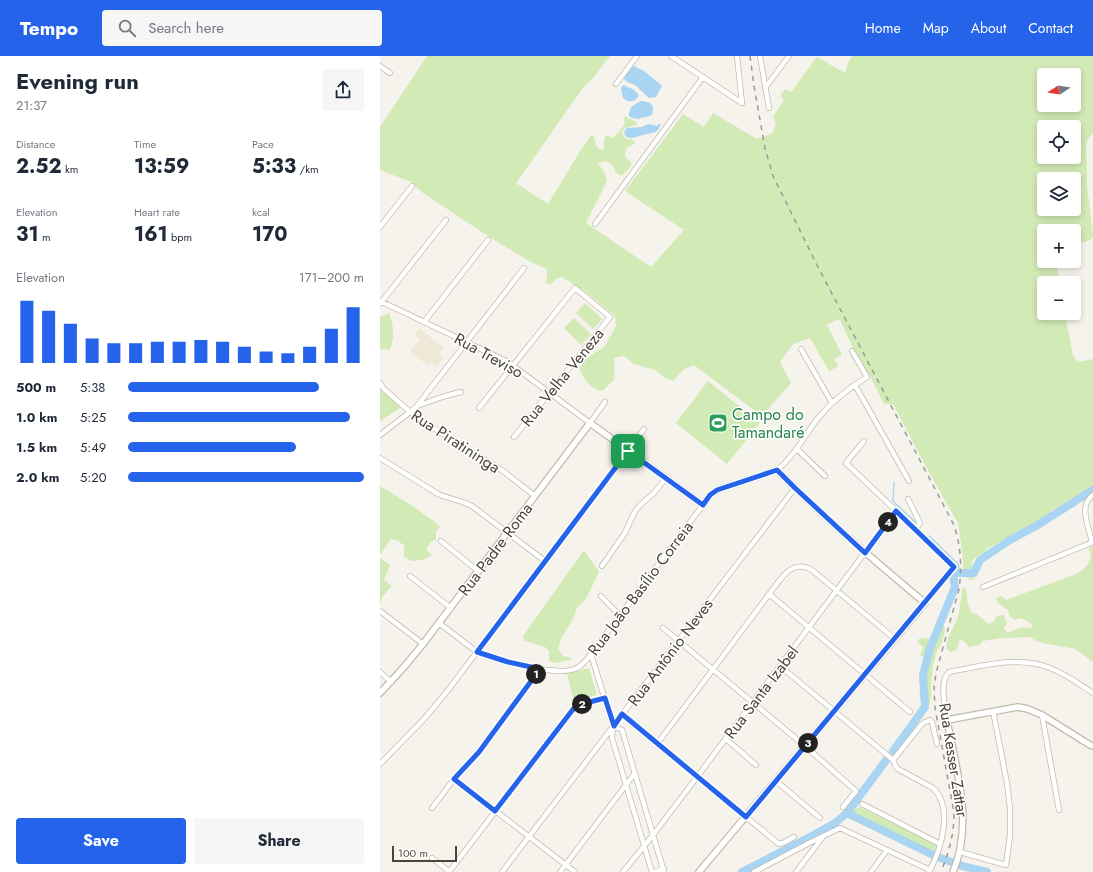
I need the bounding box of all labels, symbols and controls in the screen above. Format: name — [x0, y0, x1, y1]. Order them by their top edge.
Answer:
search box — [102, 10, 382, 46]
text: Tempo — [20, 15, 78, 42]
icon: search — [116, 17, 138, 39]
text: Search here — [148, 17, 224, 39]
text: Home — [865, 18, 901, 38]
text: Map — [923, 18, 949, 38]
text: About — [971, 18, 1006, 38]
text: Contact — [1028, 18, 1073, 38]
text: Evening run — [16, 65, 139, 97]
north arrow — [1037, 68, 1081, 112]
map controls — [1037, 68, 1081, 320]
button: share — [322, 69, 364, 111]
text: 21:37 — [16, 96, 47, 115]
button: locate — [1037, 120, 1081, 164]
text: Distance — [16, 136, 55, 152]
text: Time — [134, 136, 156, 152]
text: Pace — [252, 136, 274, 152]
text: 2.52 — [16, 152, 62, 181]
text: 13:59 — [134, 152, 189, 181]
text: 5:33 — [252, 152, 296, 181]
text: km — [62, 161, 78, 177]
text: /km — [296, 161, 319, 177]
button: layers — [1037, 172, 1081, 216]
text: Elevation — [16, 204, 58, 220]
text: Heart rate — [134, 204, 180, 220]
text: kcal — [252, 204, 270, 220]
text: 31 — [16, 220, 39, 249]
text: 161 — [134, 220, 168, 249]
text: 170 — [252, 220, 287, 249]
button: + — [1037, 224, 1081, 268]
text: m — [39, 229, 51, 245]
text: bpm — [168, 229, 192, 245]
text: Elevation — [16, 268, 65, 287]
text: 171–200 m — [299, 268, 364, 287]
button: − — [1037, 276, 1081, 320]
street label: Rua Velha Veneza — [515, 323, 609, 432]
street label: Rua Treviso — [450, 327, 528, 384]
text: 500 m — [16, 378, 56, 397]
text: 5:38 — [80, 378, 105, 397]
place label: Campo do Tamandaré — [732, 403, 804, 444]
street label: Rua Piratininga — [407, 404, 505, 479]
text: 1.0 km — [16, 408, 57, 427]
text: 5:25 — [80, 408, 106, 427]
sports icon: Campo do Tamandaré — [707, 412, 729, 434]
pin — [611, 434, 645, 468]
text: 1.5 km — [16, 438, 57, 457]
text: 5:49 — [80, 438, 106, 457]
icon: arrive — [617, 440, 639, 462]
text: 2.0 km — [16, 468, 59, 487]
text: 5:20 — [80, 468, 106, 487]
street label: Rua Padre Roma — [453, 498, 538, 601]
pin: 4 — [878, 512, 898, 532]
text: 4 — [884, 514, 892, 530]
street label: Rua João Basílio Correia — [582, 516, 699, 660]
street label: Rua Antônio Neves — [622, 594, 719, 711]
street label: Rua Santa Izabel — [719, 641, 804, 744]
pin: 1 — [526, 664, 546, 684]
text: 1 — [533, 666, 539, 682]
pin: 2 — [572, 694, 592, 714]
text: 2 — [578, 696, 586, 712]
street label: Rua Kesser Zattar — [933, 701, 974, 819]
pin: 3 — [798, 733, 818, 753]
text: 3 — [805, 735, 811, 751]
button: Save — [16, 818, 186, 864]
button: Share — [194, 818, 364, 864]
scale bar — [392, 844, 457, 863]
text: 100 m — [398, 845, 428, 861]

